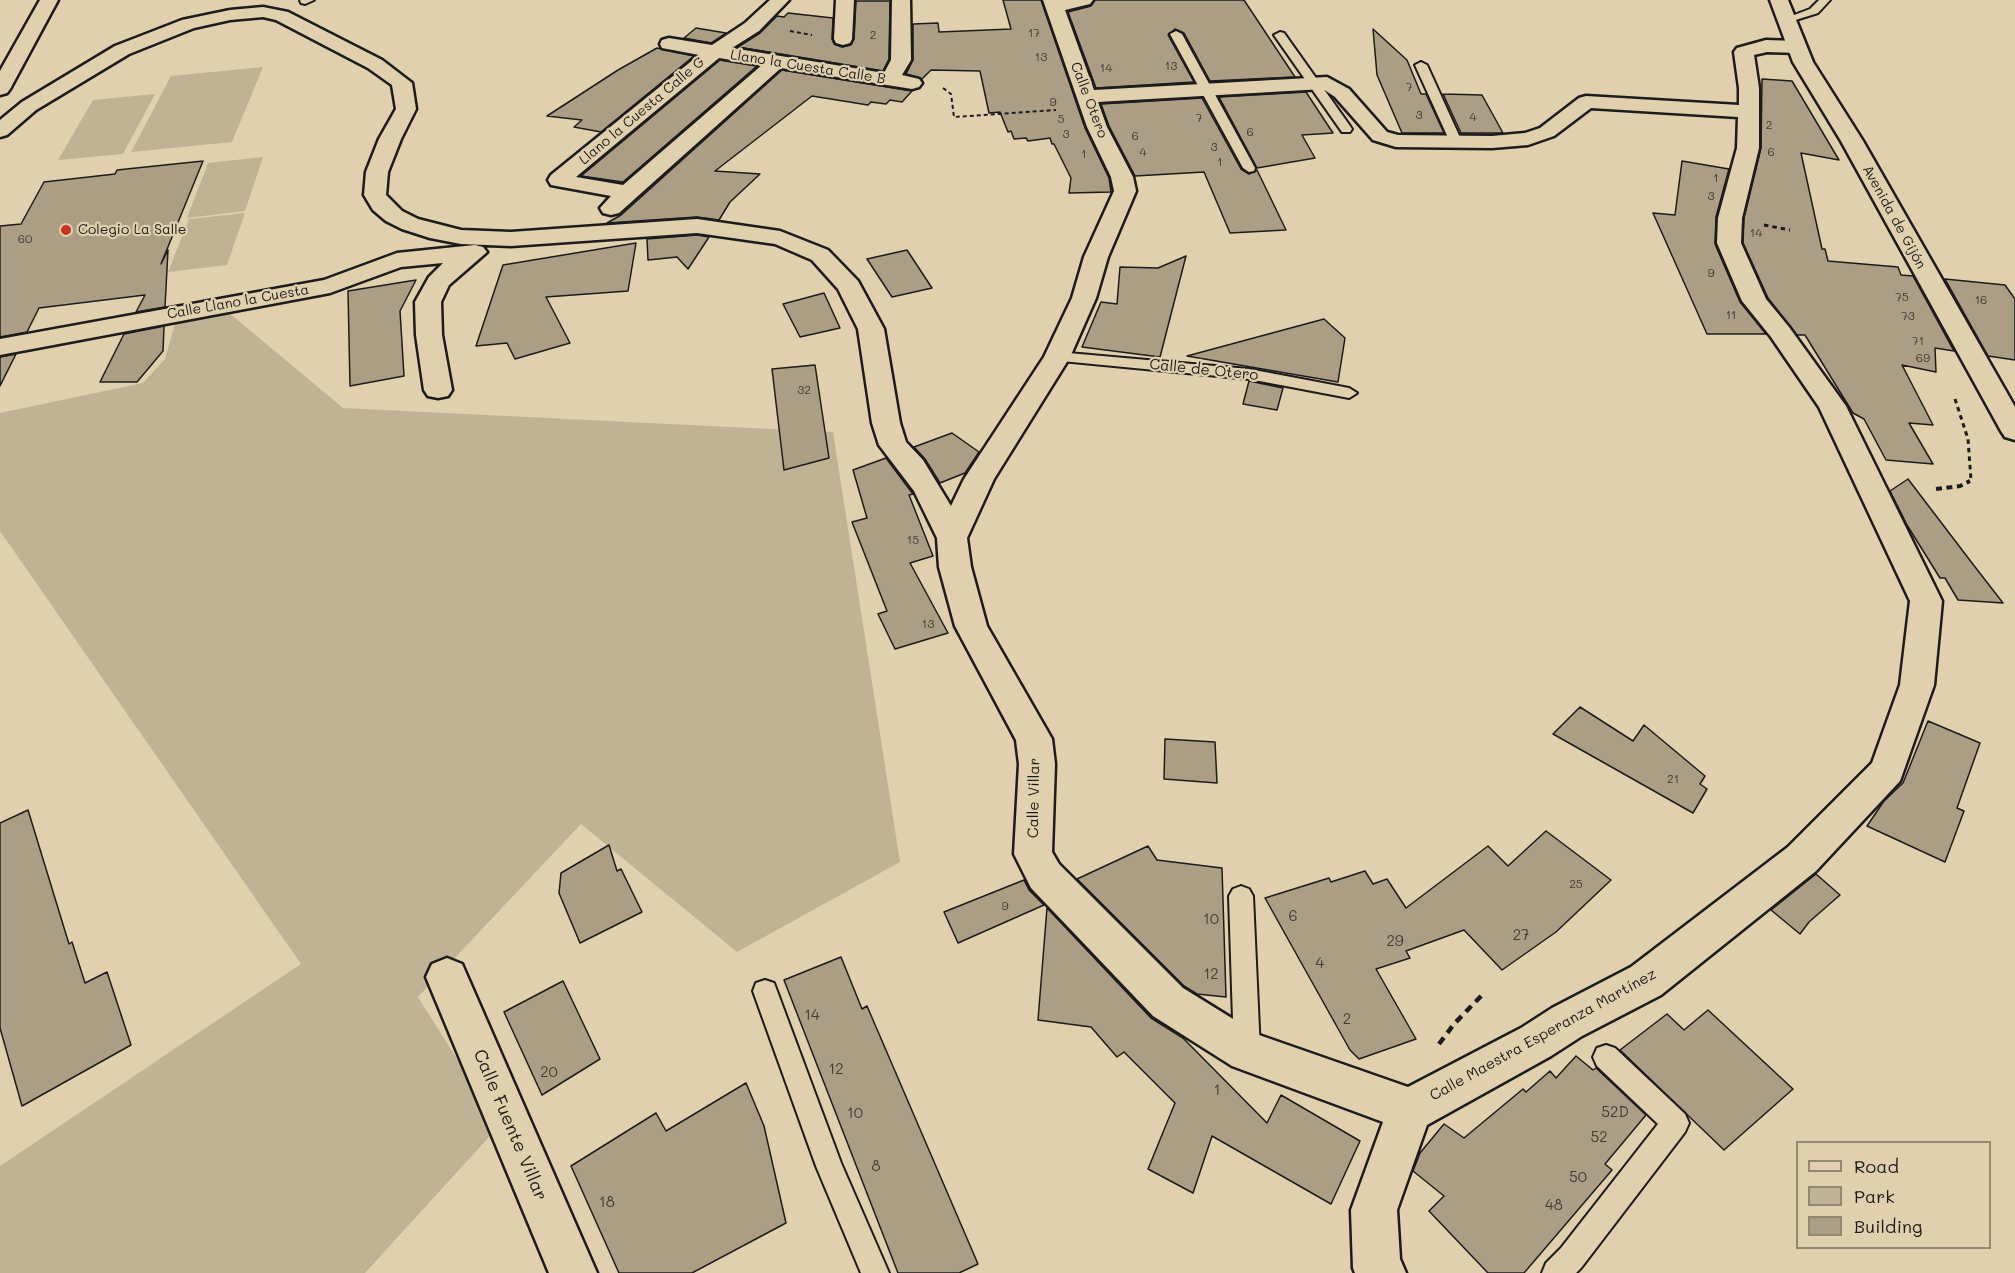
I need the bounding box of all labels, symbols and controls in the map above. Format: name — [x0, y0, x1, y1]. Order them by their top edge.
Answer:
house number: 17 — [1028, 26, 1040, 40]
house number: 2 — [870, 28, 876, 42]
street label: Llano la Cuesta Calle B — [729, 46, 887, 88]
house number: 13 — [1035, 50, 1047, 64]
street label: Llano la Cuesta Calle G — [576, 54, 708, 168]
house number: 13 — [1165, 59, 1177, 73]
street label: Calle Otero — [1067, 60, 1111, 140]
house number: 14 — [1100, 61, 1112, 75]
house number: 7 — [1406, 80, 1412, 94]
house number: 9 — [1049, 95, 1057, 109]
house number: 3 — [1415, 108, 1423, 122]
house number: 4 — [1469, 110, 1477, 124]
house number: 7 — [1196, 111, 1202, 125]
house number: 5 — [1058, 112, 1064, 126]
house number: 2 — [1766, 118, 1772, 132]
house number: 6 — [1246, 125, 1254, 139]
house number: 3 — [1062, 127, 1070, 141]
house number: 6 — [1131, 129, 1139, 143]
house number: 3 — [1210, 140, 1218, 154]
house number: 4 — [1139, 145, 1147, 159]
house number: 6 — [1767, 145, 1775, 159]
house number: 1 — [1081, 147, 1087, 161]
house number: 1 — [1217, 155, 1223, 169]
street label: Avenida de Gijón — [1859, 162, 1929, 272]
house number: 1 — [1713, 171, 1719, 185]
house number: 3 — [1707, 189, 1715, 203]
place label: Colegio La Salle — [78, 222, 187, 238]
marker: Colegio La Salle — [59, 223, 73, 237]
house number: 14 — [1750, 226, 1762, 240]
house number: 60 — [18, 232, 32, 246]
house number: 9 — [1707, 266, 1715, 280]
street label: Calle Llano la Cuesta — [166, 281, 310, 323]
house number: 75 — [1895, 290, 1909, 304]
house number: 16 — [1975, 293, 1987, 307]
house number: 11 — [1726, 308, 1736, 322]
house number: 73 — [1901, 309, 1915, 323]
house number: 71 — [1912, 334, 1924, 348]
house number: 69 — [1916, 351, 1930, 365]
street label: Calle de Otero — [1149, 355, 1259, 385]
house number: 32 — [797, 383, 811, 397]
house number: 15 — [907, 533, 919, 547]
house number: 13 — [922, 617, 934, 631]
street label: Calle Villar — [1024, 758, 1044, 838]
house number: 21 — [1667, 772, 1679, 786]
house number: 25 — [1569, 877, 1583, 891]
house number: 9 — [1001, 899, 1009, 913]
house number: 6 — [1288, 907, 1298, 925]
house number: 10 — [1203, 910, 1219, 928]
house number: 27 — [1513, 926, 1529, 944]
house number: 29 — [1386, 932, 1404, 950]
house number: 4 — [1316, 954, 1324, 972]
house number: 12 — [1203, 965, 1219, 983]
street label: Calle Maestra Esperanza Martínez — [1427, 965, 1659, 1105]
house number: 14 — [804, 1006, 820, 1024]
house number: 2 — [1343, 1010, 1351, 1028]
street label: Calle Fuente Villar — [468, 1046, 552, 1204]
house number: 12 — [828, 1060, 844, 1078]
house number: 20 — [540, 1063, 558, 1081]
house number: 1 — [1214, 1081, 1220, 1099]
house number: 52D — [1601, 1103, 1629, 1121]
house number: 10 — [847, 1104, 863, 1122]
house number: 52 — [1590, 1128, 1608, 1146]
legend — [1796, 1141, 1991, 1249]
text: Road — [1854, 1154, 1899, 1178]
house number: 8 — [871, 1157, 881, 1175]
house number: 50 — [1569, 1168, 1587, 1186]
text: Park — [1854, 1184, 1895, 1208]
house number: 18 — [599, 1193, 615, 1211]
house number: 48 — [1545, 1196, 1563, 1214]
text: Building — [1854, 1214, 1922, 1238]

